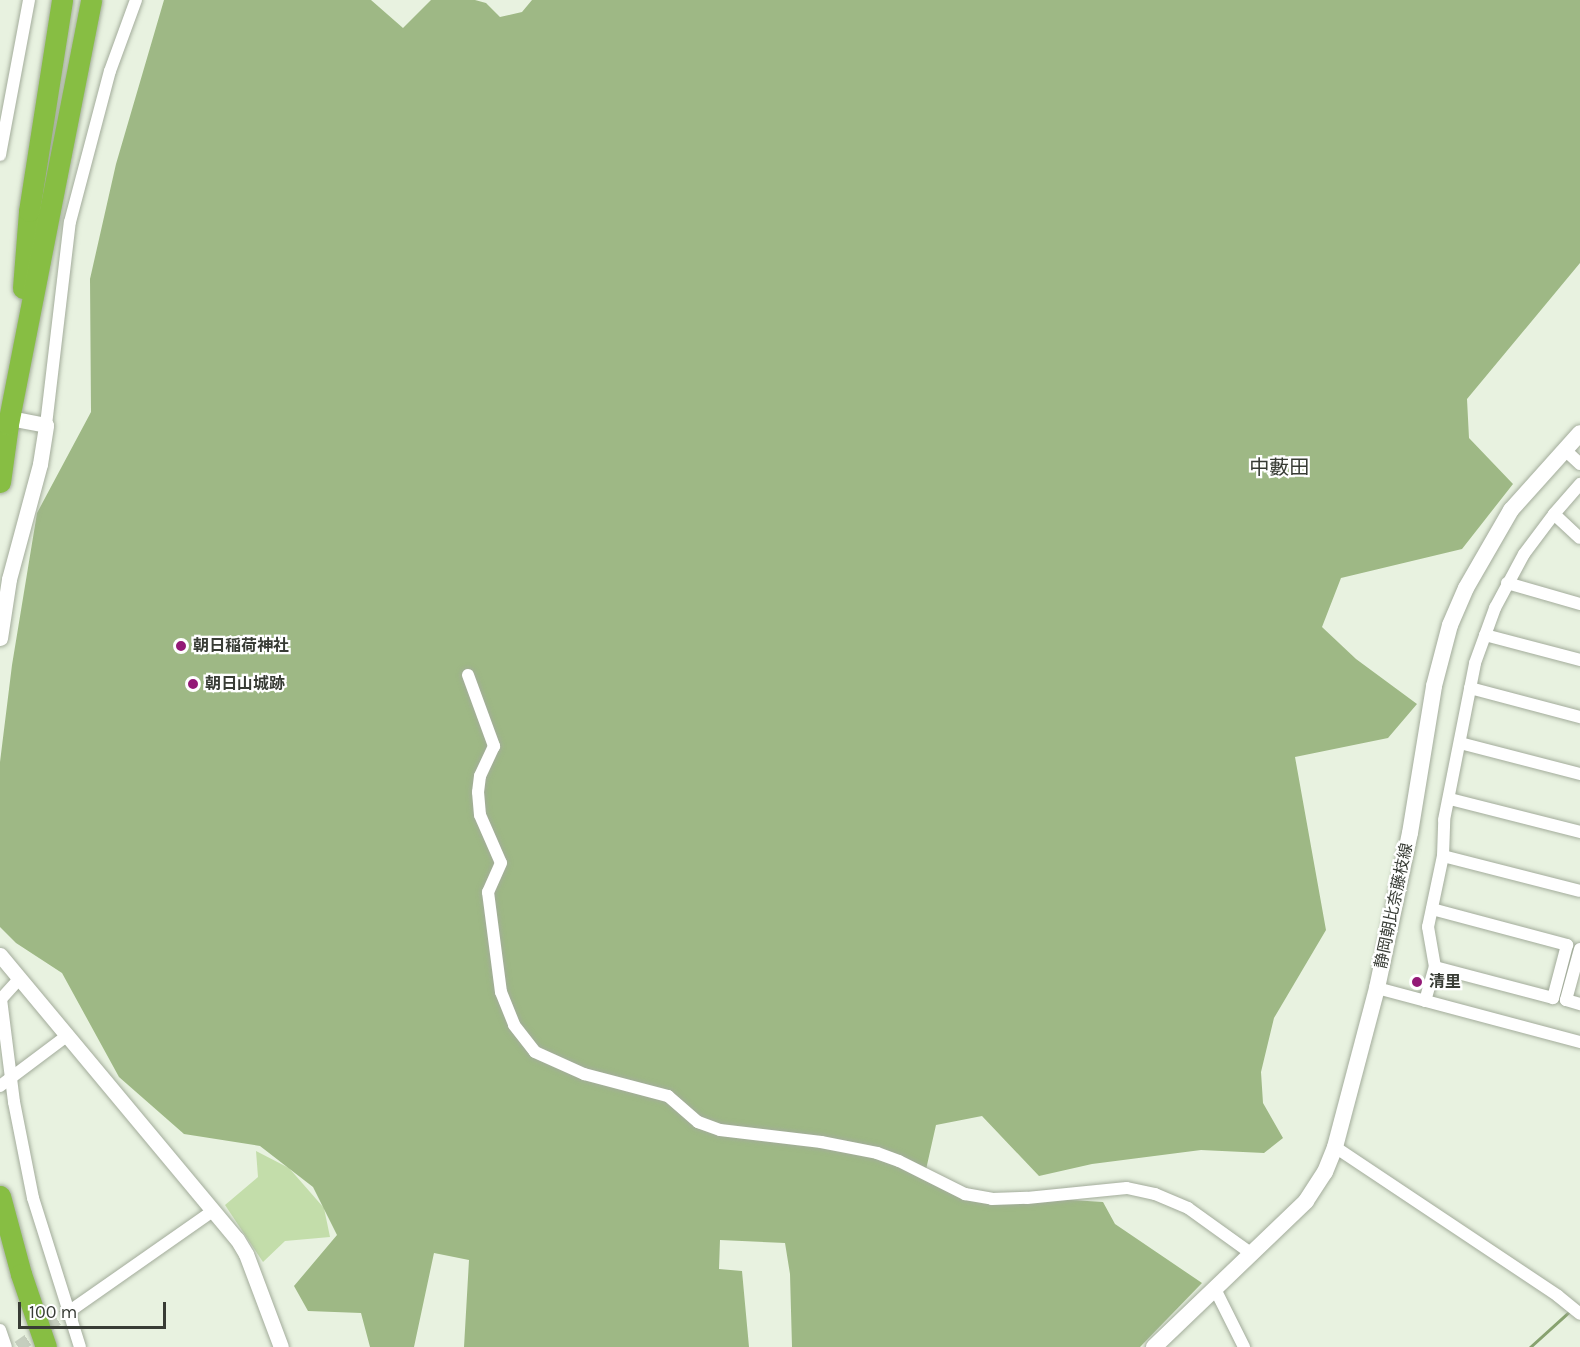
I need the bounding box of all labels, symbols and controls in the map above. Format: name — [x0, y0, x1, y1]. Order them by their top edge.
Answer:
district label: 中藪田 — [1249, 455, 1309, 479]
place label: 朝日稲荷神社 — [193, 636, 289, 656]
marker: 朝日稲荷神社 — [174, 639, 188, 653]
place label: 朝日山城跡 — [205, 674, 285, 694]
marker: 朝日山城跡 — [186, 677, 200, 691]
street label: 静岡朝比奈藤枝線 — [1371, 841, 1417, 971]
place label: 清里 — [1429, 972, 1461, 992]
marker: 清里 — [1410, 975, 1424, 989]
scale bar — [21, 1290, 170, 1328]
text: 100 m — [29, 1301, 77, 1323]

